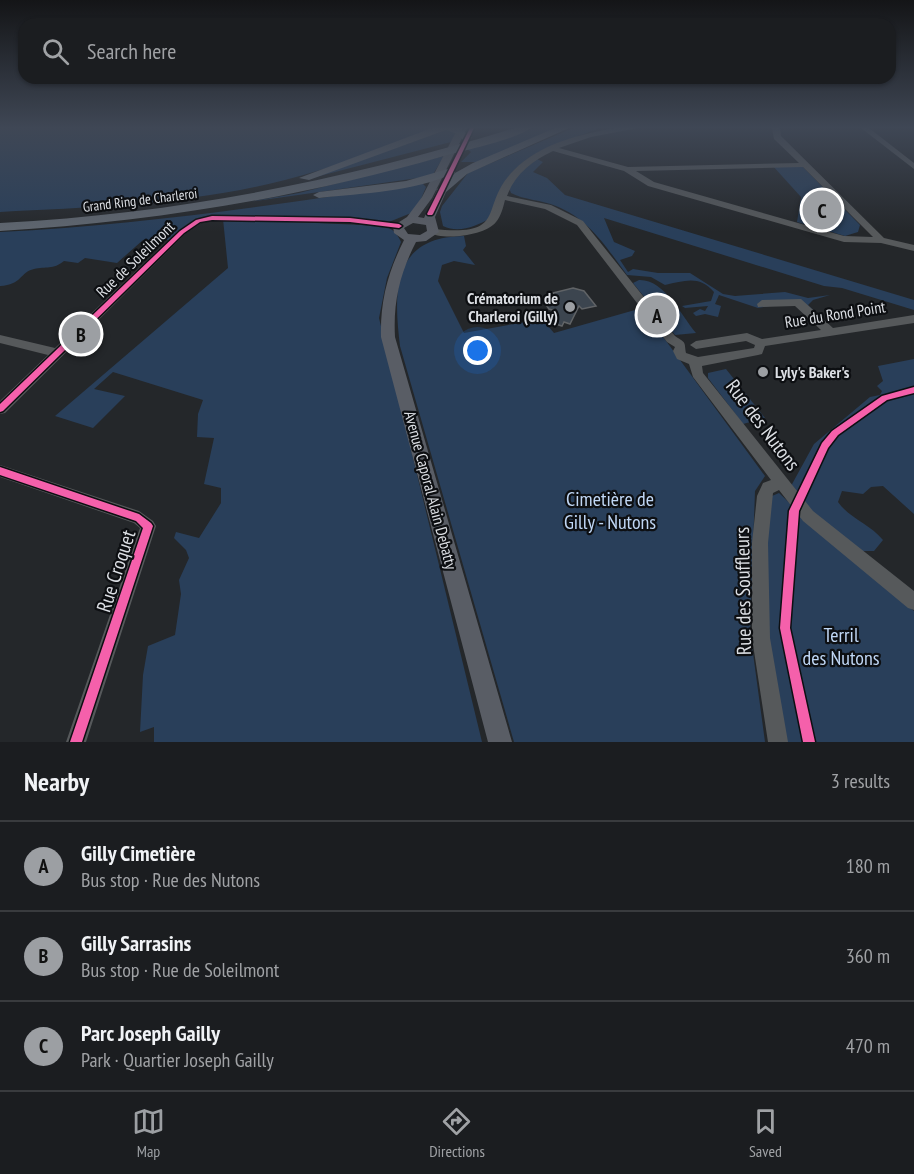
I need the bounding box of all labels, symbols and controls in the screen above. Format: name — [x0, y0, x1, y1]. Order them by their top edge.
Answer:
search box — [18, 18, 896, 84]
icon: search — [39, 35, 72, 68]
text: Search here — [87, 37, 176, 65]
street label: Grand Ring de Charleroi — [82, 184, 198, 216]
pin: C — [802, 188, 842, 232]
street label: Rue de Soleilmont — [92, 216, 179, 301]
place label: Crématorium de Charleroi (Gilly) — [467, 288, 558, 326]
pin: A — [638, 292, 676, 338]
street label: Rue du Rond Point — [783, 296, 887, 332]
marker: Crématorium de Charleroi (Gilly) — [563, 300, 577, 314]
pin: B — [62, 312, 100, 356]
your location — [463, 336, 492, 365]
place label: Lyly's Baker's — [775, 362, 850, 382]
marker: Lyly's Baker's — [756, 365, 770, 379]
street label: Rue des Nutons — [720, 374, 806, 476]
street label: Avenue Caporal Alain Debatty — [400, 409, 462, 571]
park label: Cimetière de Gilly - Nutons — [564, 486, 656, 535]
street label: Rue Croquet — [91, 526, 142, 615]
street label: Rue des Souffleurs — [729, 526, 757, 655]
park label: Terril des Nutons — [803, 622, 880, 671]
text: Nearby — [24, 765, 89, 798]
text: 3 results — [831, 768, 890, 794]
text: Gilly Cimetière — [81, 839, 196, 867]
text: A — [38, 853, 49, 879]
text: 180 m — [846, 853, 890, 879]
text: Bus stop · Rue des Nutons — [81, 867, 260, 893]
text: Gilly Sarrasins — [81, 929, 191, 957]
text: B — [39, 943, 48, 969]
text: 360 m — [846, 943, 890, 969]
text: Bus stop · Rue de Soleilmont — [81, 957, 279, 983]
text: Parc Joseph Gailly — [81, 1019, 220, 1047]
text: C — [39, 1033, 48, 1059]
text: 470 m — [846, 1033, 890, 1059]
text: Park · Quartier Joseph Gailly — [81, 1047, 274, 1073]
tab: Map — [132, 1105, 165, 1161]
tab: Directions — [429, 1105, 485, 1161]
tab: Saved — [749, 1105, 782, 1161]

